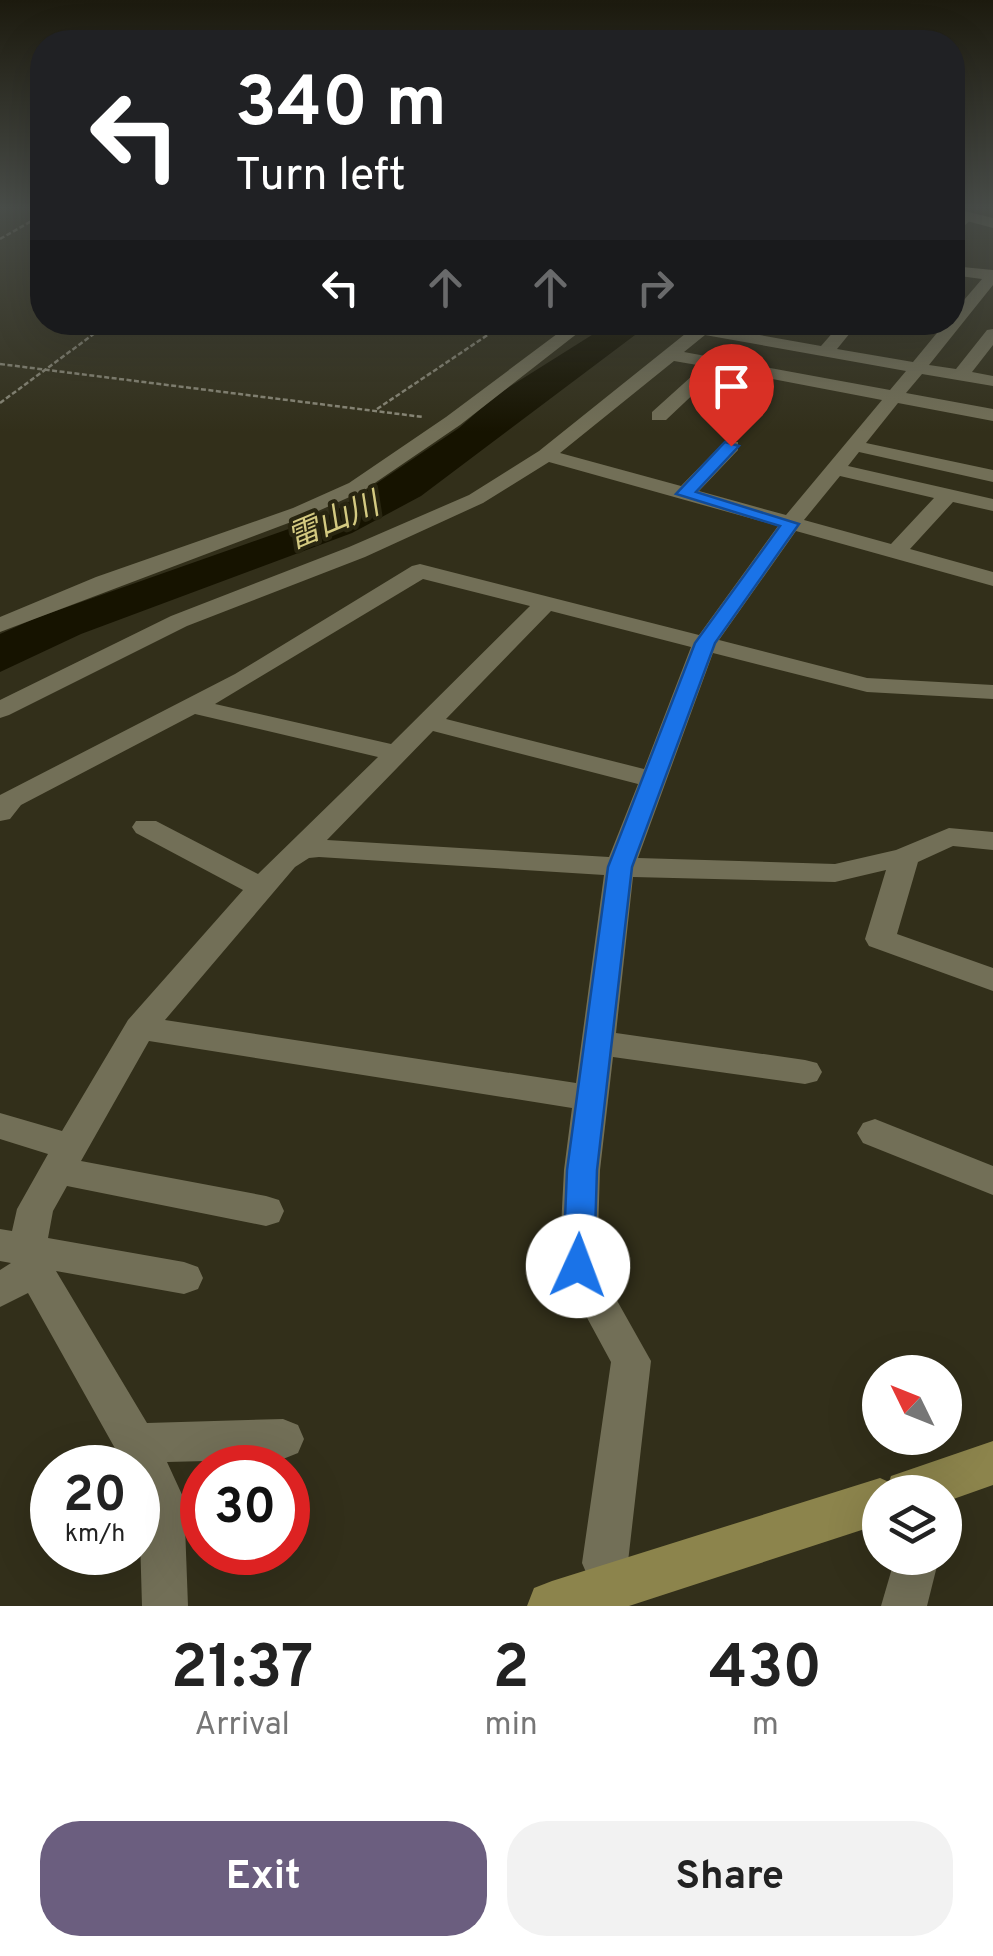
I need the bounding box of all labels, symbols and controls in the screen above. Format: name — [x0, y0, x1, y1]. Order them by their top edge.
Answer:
text: 340 m — [235, 62, 447, 151]
icon: left — [70, 70, 200, 200]
text: Turn left — [235, 149, 406, 206]
icon: left — [313, 260, 368, 315]
icon: ahead — [418, 260, 473, 315]
icon: ahead — [523, 260, 578, 315]
icon: right — [628, 260, 683, 315]
pin — [689, 344, 774, 447]
icon: arrive — [704, 359, 759, 414]
water label: 雷山川 — [282, 485, 389, 560]
position arrow — [526, 1214, 630, 1318]
north arrow — [862, 1355, 962, 1455]
map controls — [862, 1355, 962, 1575]
speed limit sign: 30 — [180, 1445, 310, 1575]
text: 20 — [63, 1466, 127, 1529]
button: layers — [862, 1475, 962, 1575]
text: km/h — [65, 1519, 125, 1551]
text: 21:37 — [171, 1633, 314, 1709]
text: 2 — [493, 1633, 530, 1709]
text: 430 — [709, 1633, 822, 1709]
text: Arrival — [195, 1706, 290, 1746]
text: min — [485, 1706, 538, 1746]
text: m — [752, 1706, 779, 1746]
button: Exit — [40, 1821, 487, 1936]
button: Share — [507, 1821, 953, 1936]

